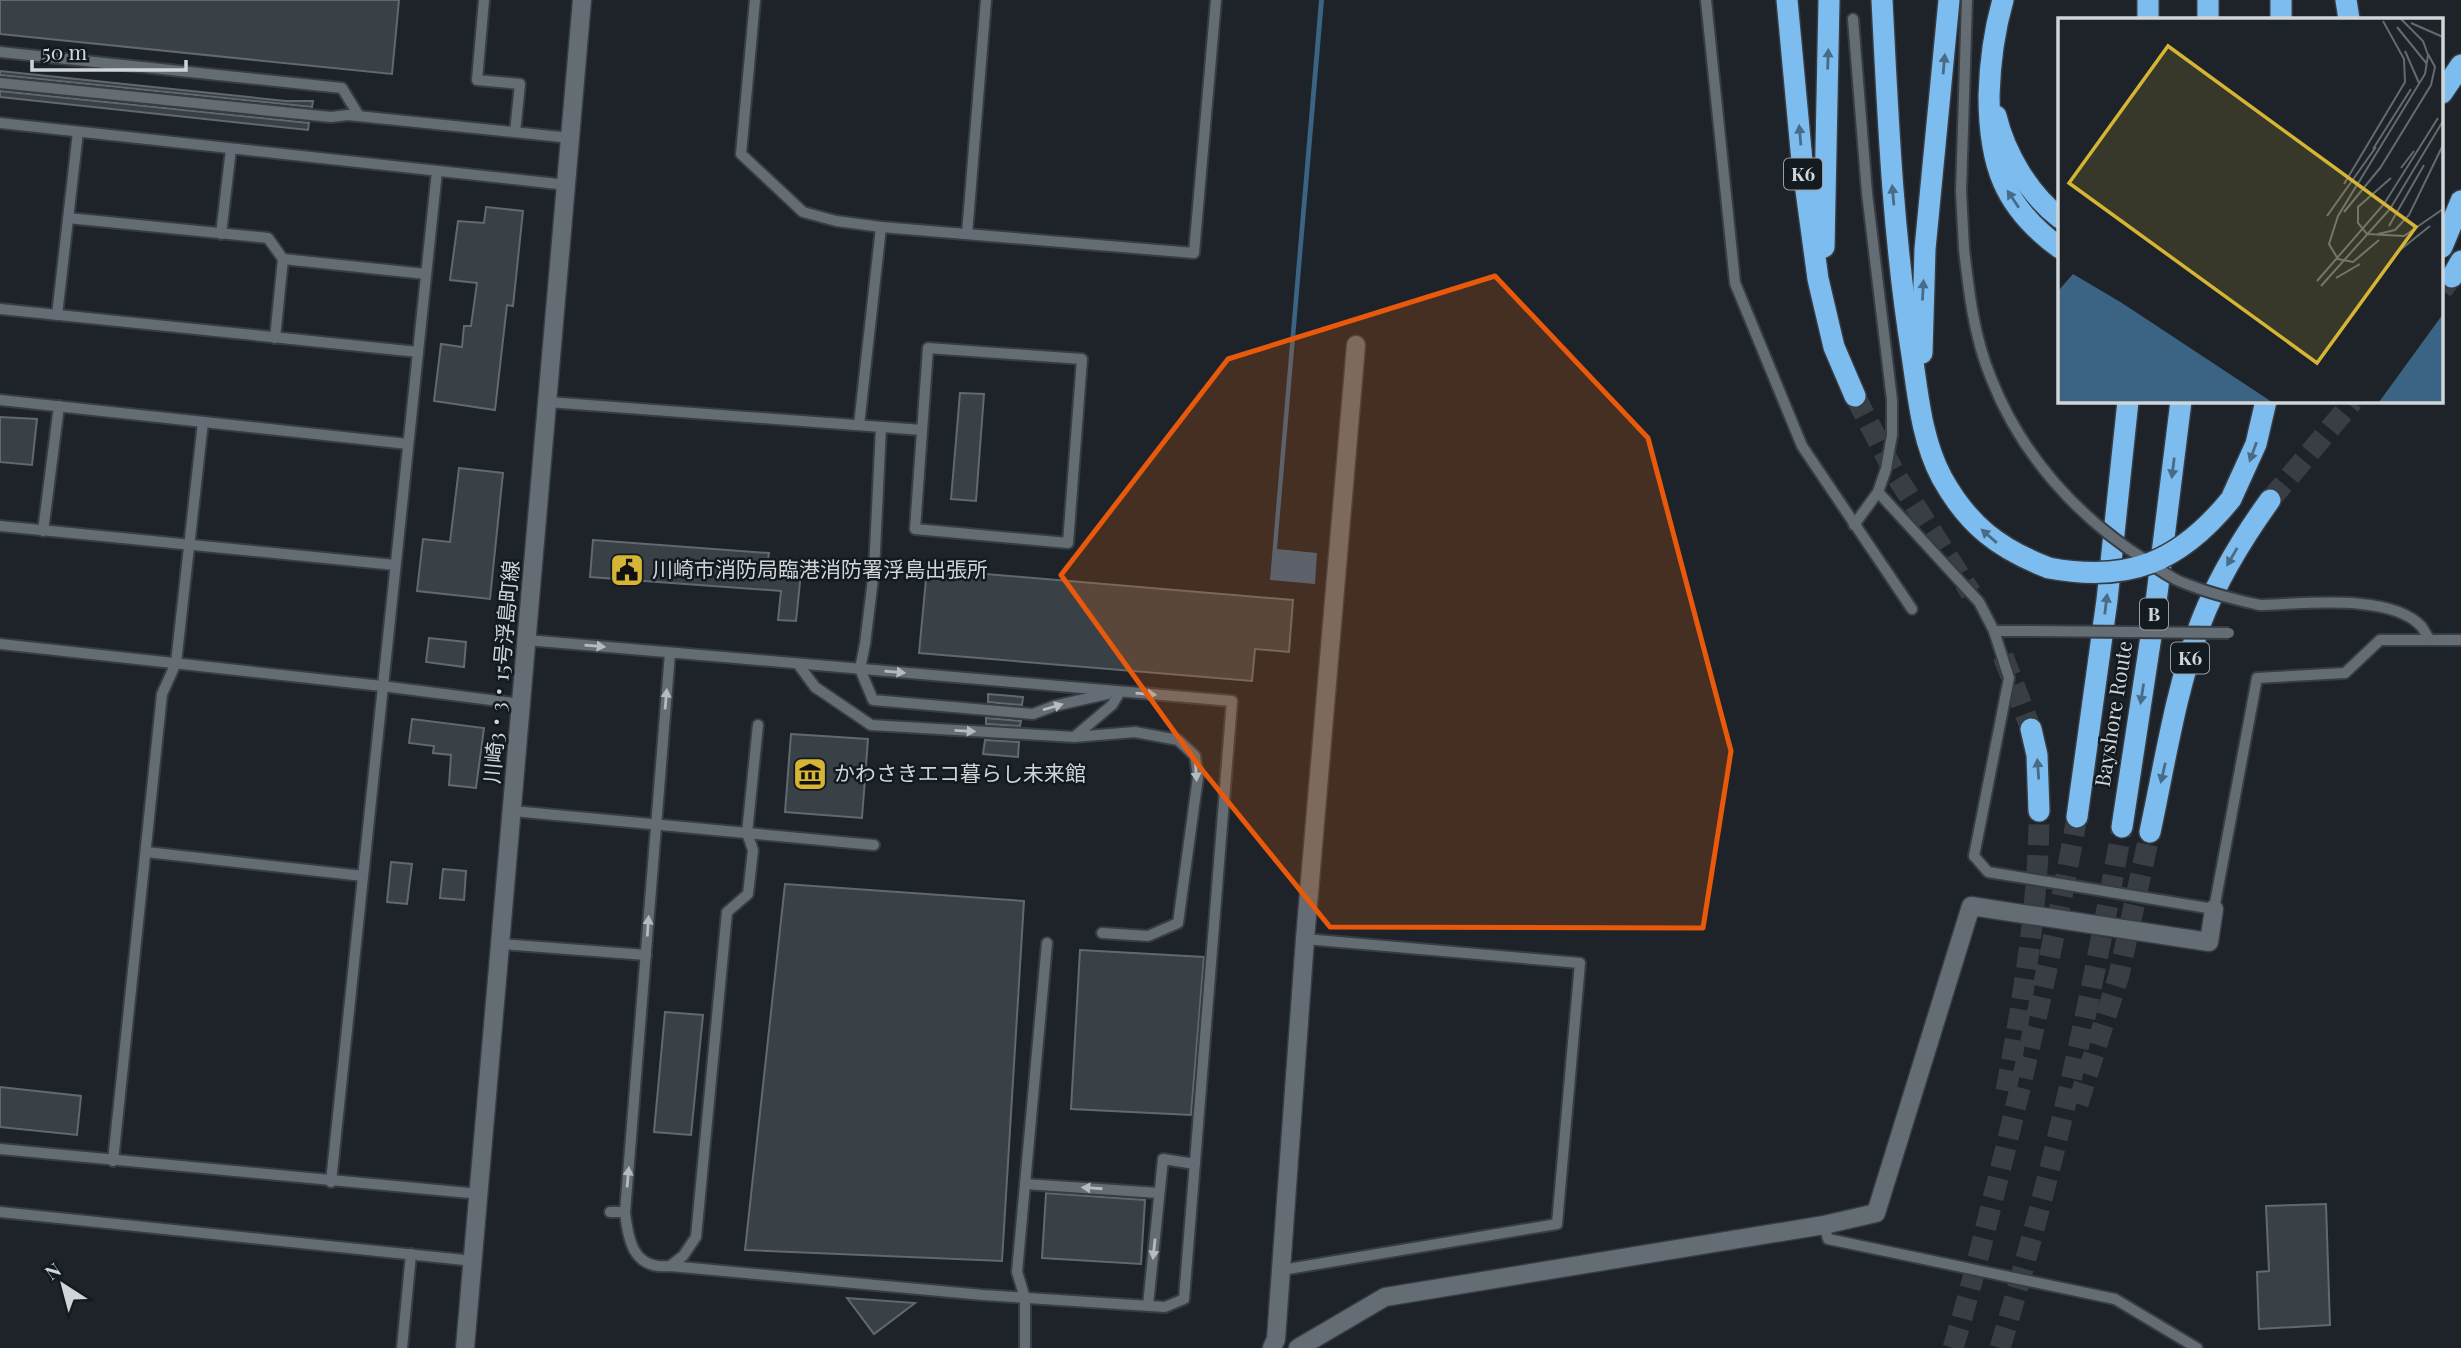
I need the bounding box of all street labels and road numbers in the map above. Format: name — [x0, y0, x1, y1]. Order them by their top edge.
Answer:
road number: K6 — [1784, 158, 1822, 190]
street label: 川崎3・3・15号浮島町線 — [476, 559, 524, 785]
road number: B — [2140, 598, 2168, 629]
street label: Bayshore Route — [2087, 639, 2137, 789]
road number: K6 — [2171, 642, 2209, 674]

